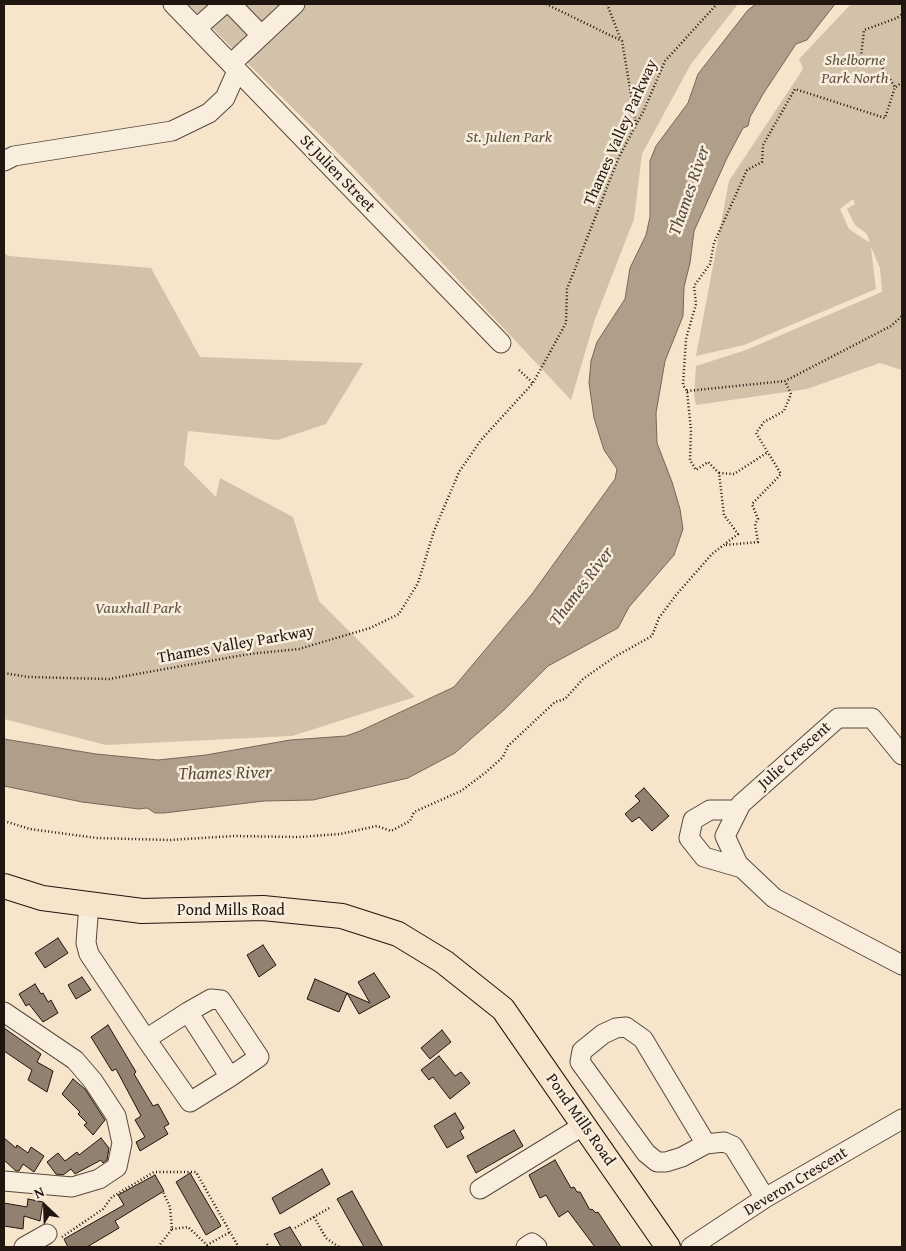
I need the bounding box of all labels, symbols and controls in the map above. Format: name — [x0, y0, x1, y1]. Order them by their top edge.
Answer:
park label: Shelborne Park North — [821, 51, 889, 89]
street label: Thames Valley Parkway — [580, 57, 662, 209]
park label: St. Julien Park — [466, 128, 552, 148]
street label: St Julien Street — [295, 131, 379, 217]
water label: Thames River — [665, 143, 715, 239]
water label: Thames River — [545, 543, 619, 631]
park label: Vauxhall Park — [95, 599, 181, 619]
street label: Thames Valley Parkway — [156, 622, 316, 668]
street label: Julie Crescent — [754, 718, 836, 794]
water label: Thames River — [178, 762, 272, 786]
street label: Pond Mills Road — [177, 901, 285, 921]
street label: Pond Mills Road — [541, 1070, 619, 1170]
street label: Deveron Crescent — [741, 1144, 851, 1220]
north arrow — [20, 1181, 70, 1231]
text: N — [31, 1181, 47, 1203]

